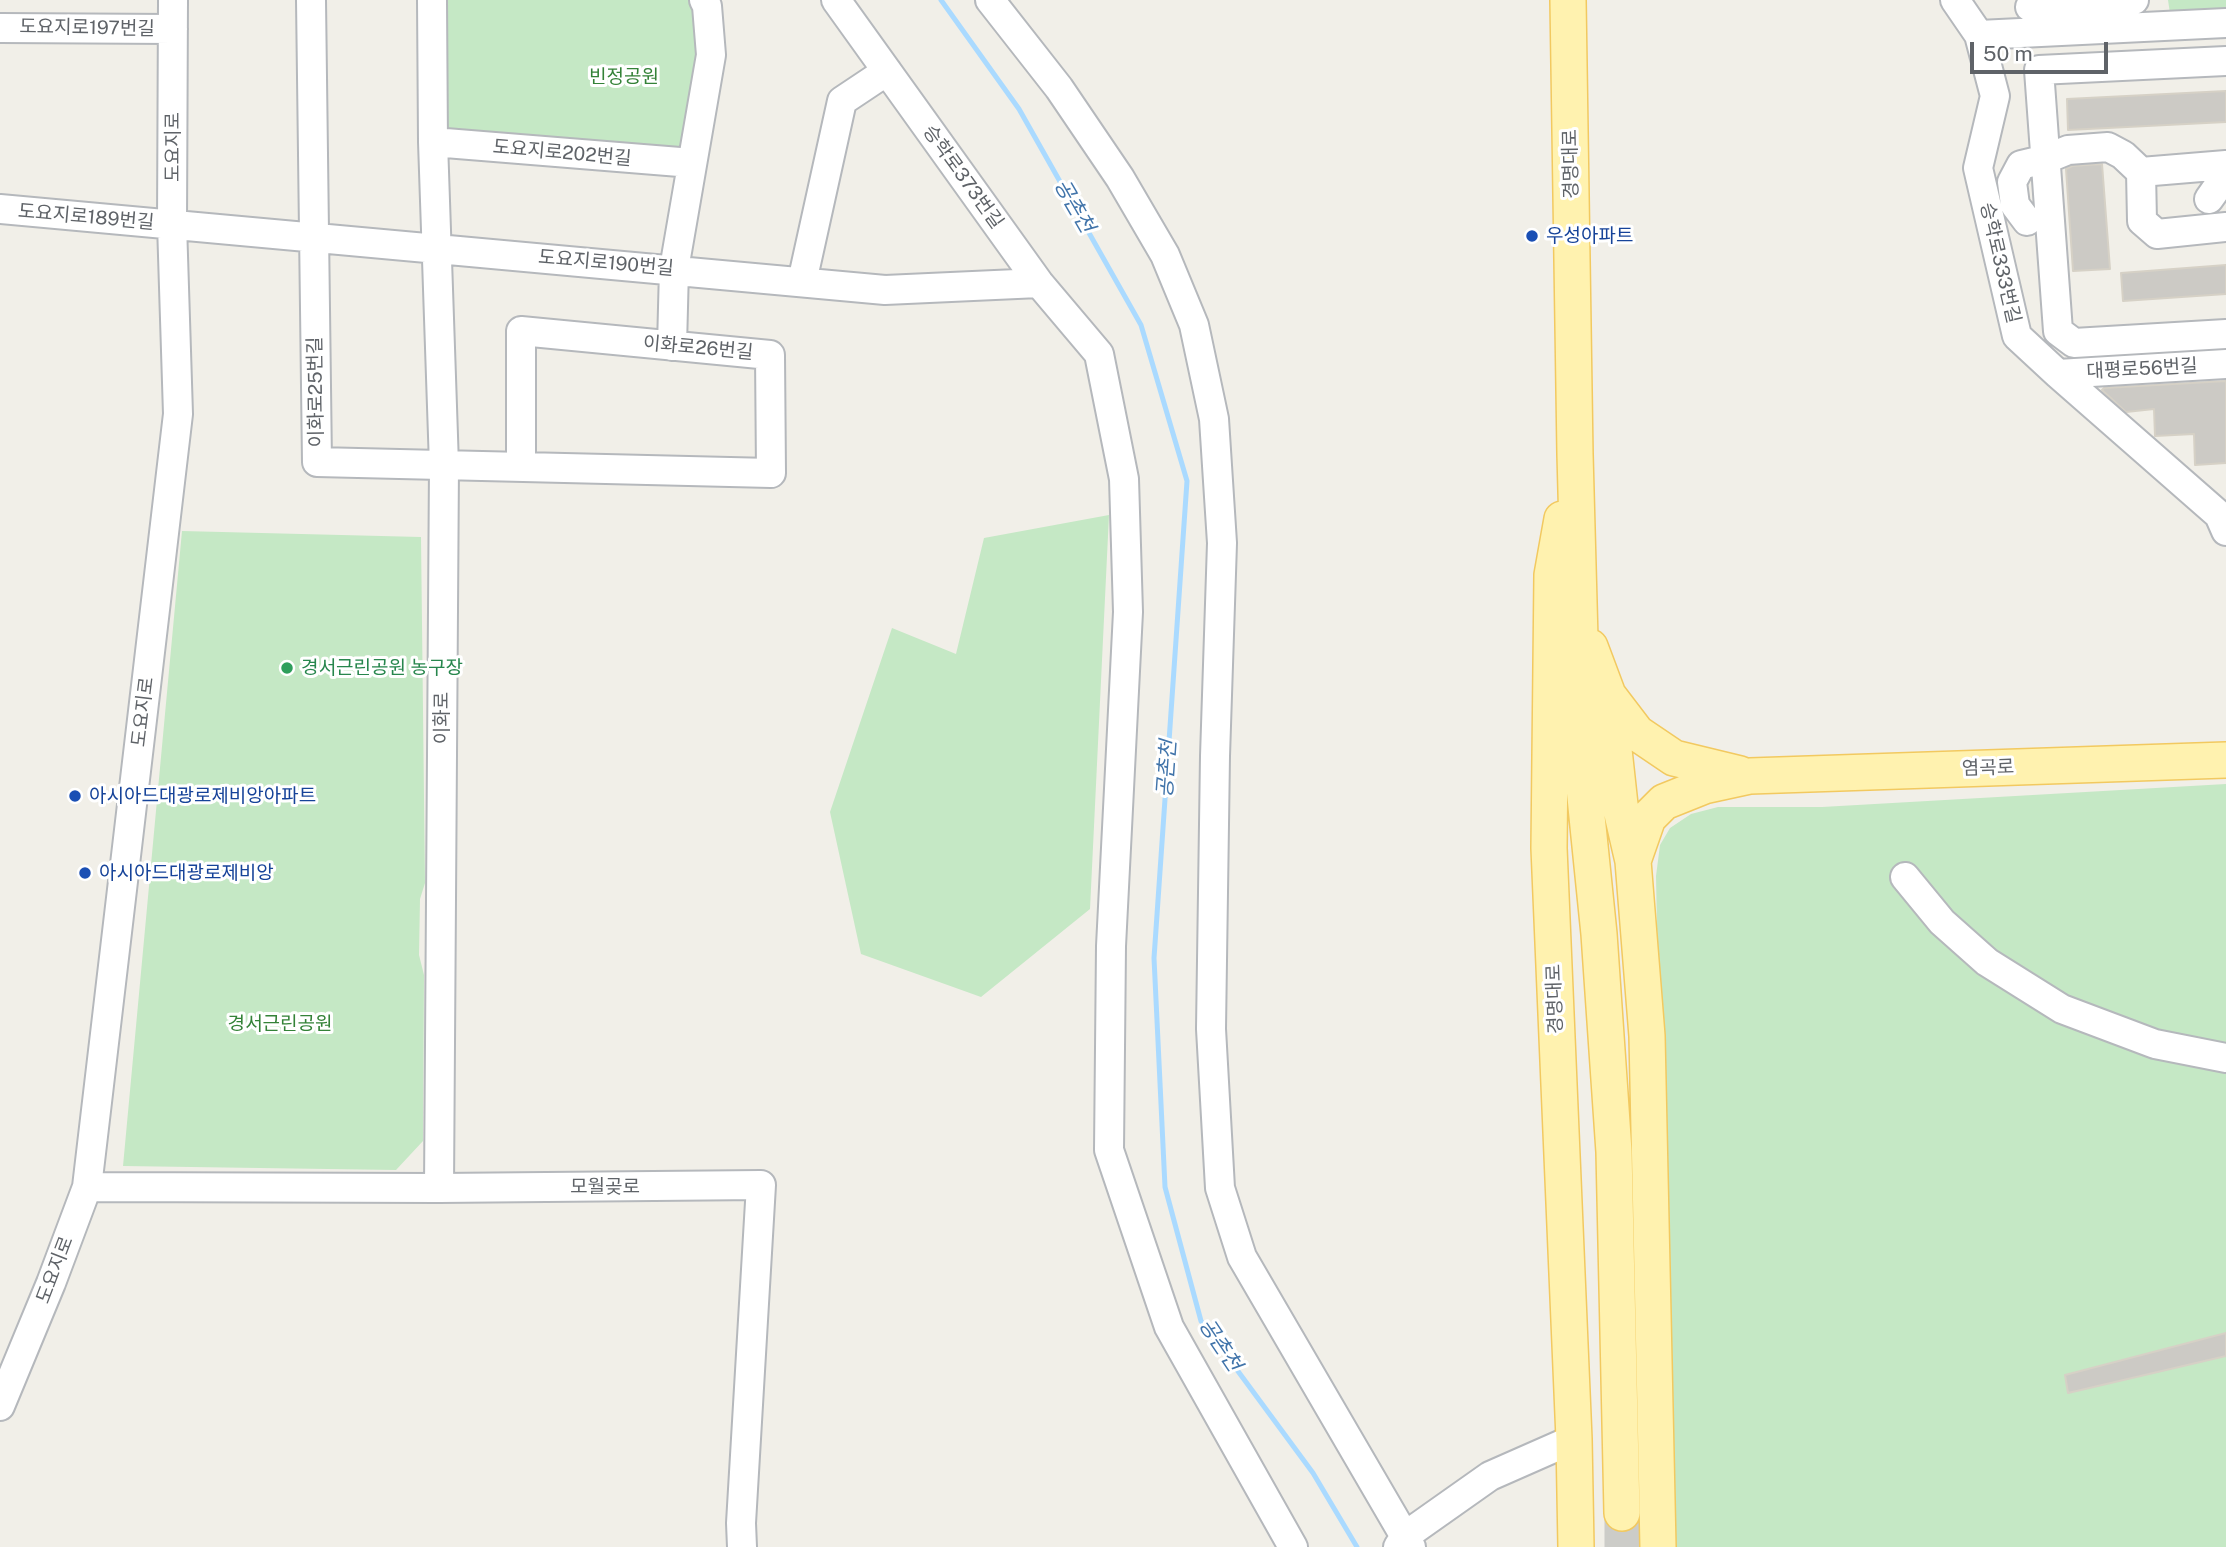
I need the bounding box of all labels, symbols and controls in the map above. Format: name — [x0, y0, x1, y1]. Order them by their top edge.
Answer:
street label: 도요지로197번길 — [19, 15, 155, 41]
scale bar — [1974, 28, 2112, 72]
text: 50 m — [1983, 41, 2033, 66]
park label: 빈정공원 — [589, 66, 659, 88]
street label: 도요지로 — [162, 112, 184, 182]
street label: 승학로373번길 — [918, 121, 1008, 233]
street label: 경명대로 — [1559, 129, 1583, 199]
street label: 도요지로202번길 — [492, 136, 632, 170]
water label: 공촌천 — [1049, 175, 1099, 237]
street label: 도요지로189번길 — [17, 200, 155, 234]
street label: 승학로333번길 — [1975, 200, 2025, 326]
place label: 우성아파트 — [1546, 225, 1633, 247]
marker: 우성아파트 — [1524, 228, 1540, 244]
street label: 도요지로190번길 — [537, 246, 675, 280]
street label: 이화로26번길 — [642, 332, 754, 364]
street label: 이화로25번길 — [304, 336, 328, 448]
street label: 대평로56번길 — [2086, 355, 2198, 383]
place label: 경서근린공원 농구장 — [301, 657, 463, 679]
marker: 경서근린공원 농구장 — [279, 660, 295, 676]
street label: 도요지로 — [127, 676, 159, 748]
street label: 이화로 — [431, 692, 453, 744]
water label: 공촌천 — [1152, 739, 1182, 799]
street label: 염곡로 — [1961, 756, 2015, 780]
place label: 아시아드대광로제비앙아파트 — [89, 785, 316, 807]
marker: 아시아드대광로제비앙아파트 — [67, 788, 83, 804]
place label: 아시아드대광로제비앙 — [99, 862, 274, 884]
marker: 아시아드대광로제비앙 — [77, 865, 93, 881]
street label: 경명대로 — [1542, 964, 1568, 1034]
park label: 경서근린공원 — [228, 1013, 332, 1035]
street label: 모월곶로 — [570, 1176, 640, 1198]
street label: 도요지로 — [32, 1233, 78, 1307]
water label: 공촌천 — [1193, 1314, 1247, 1376]

